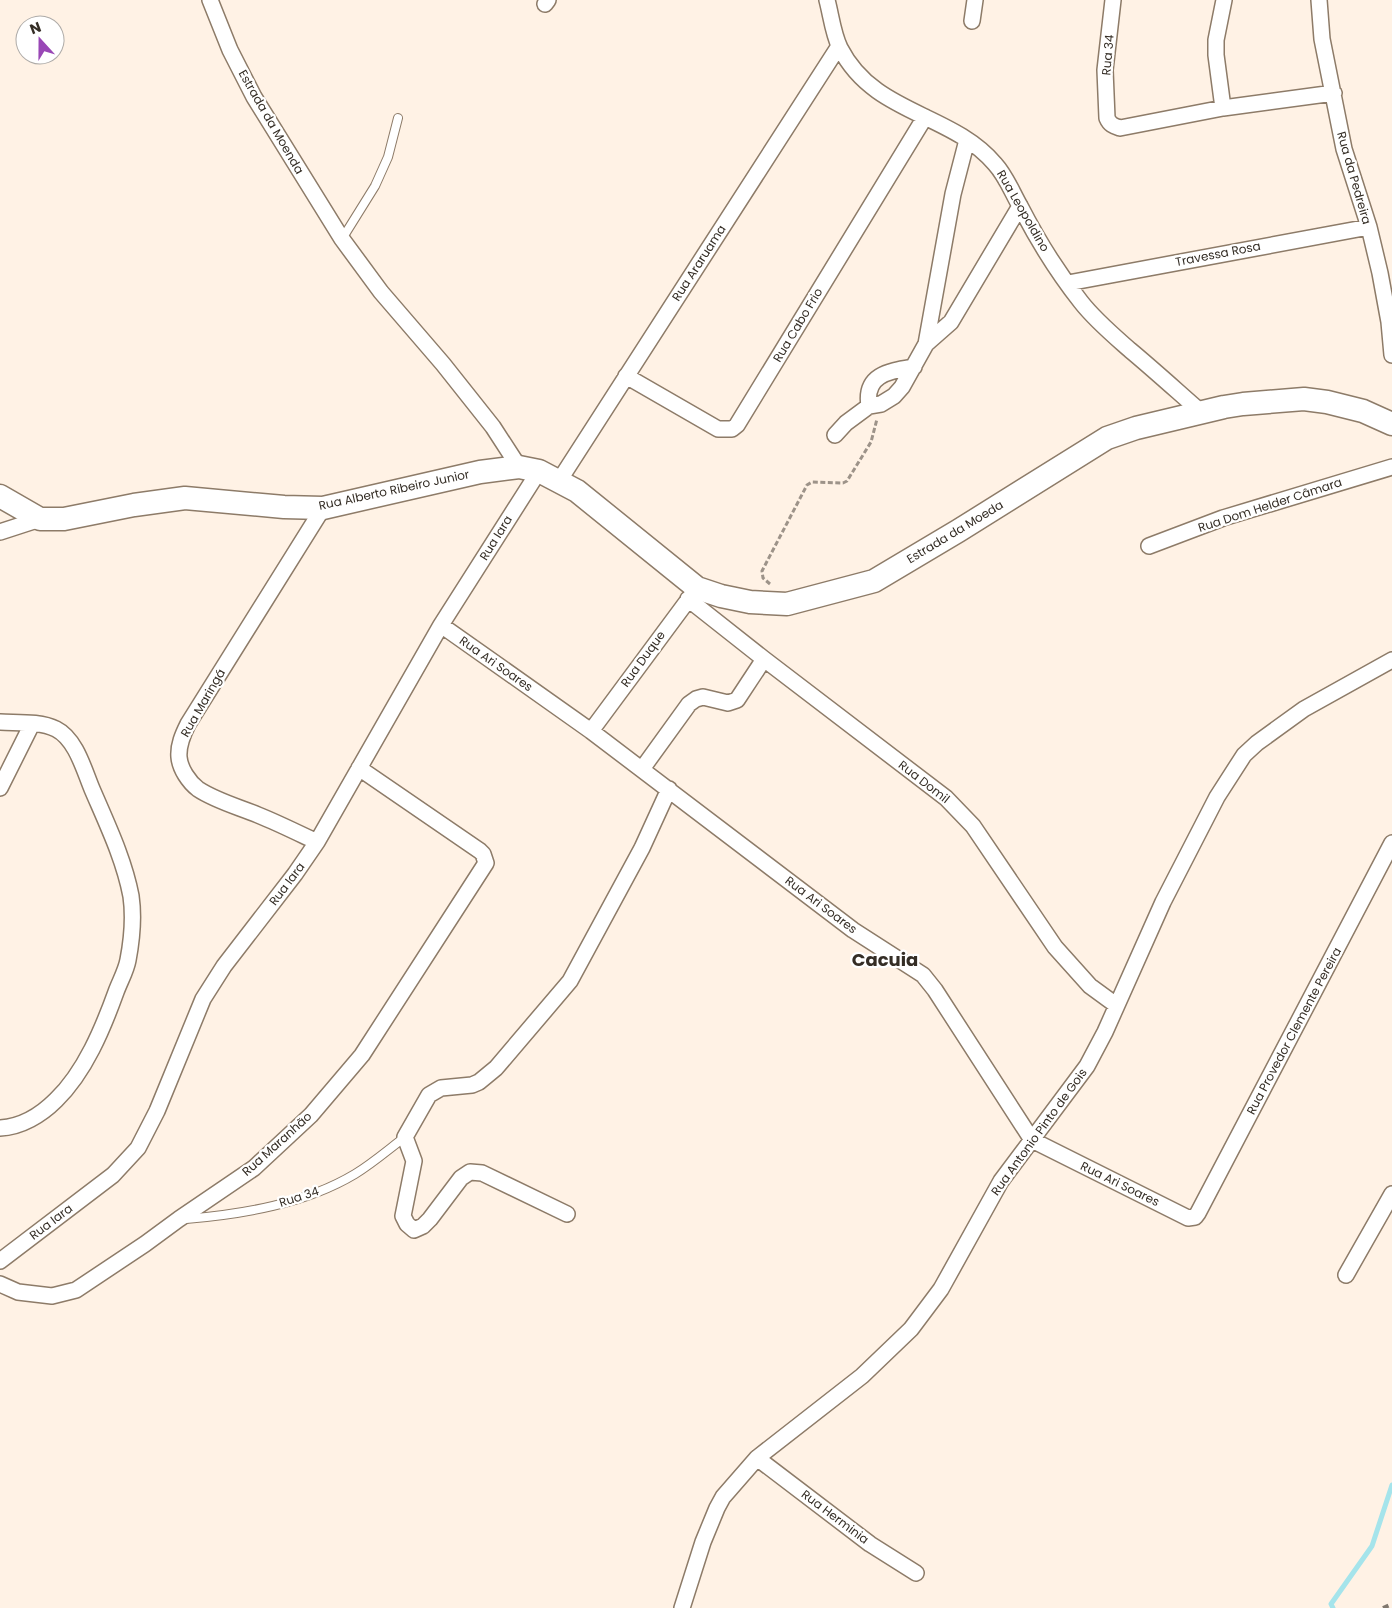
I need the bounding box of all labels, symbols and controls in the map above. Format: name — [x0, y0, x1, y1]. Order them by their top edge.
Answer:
north arrow — [15, 15, 65, 65]
text: N — [27, 17, 44, 39]
street label: Rua 34 — [1097, 33, 1118, 76]
street label: Estrada da Moenda — [235, 67, 308, 177]
street label: Rua da Pedreira — [1333, 130, 1376, 226]
street label: Rua Leopoldino — [993, 167, 1054, 255]
street label: Rua Araruama — [668, 221, 730, 304]
street label: Travessa Rosa — [1174, 237, 1262, 270]
street label: Rua Cabo Frio — [769, 284, 827, 365]
street label: Rua Alberto Ribeiro Junior — [317, 465, 471, 514]
street label: Rua Dom Helder Câmara — [1196, 473, 1344, 536]
street label: Estrada da Moeda — [903, 496, 1006, 567]
street label: Rua Iara — [475, 512, 516, 563]
street label: Rua Duque — [616, 627, 669, 690]
street label: Rua Ari Soares — [456, 632, 536, 695]
street label: Rua Maringá — [176, 666, 229, 740]
street label: Rua Domil — [895, 756, 953, 807]
street label: Rua Iara — [265, 859, 308, 909]
street label: Rua Ari Soares — [782, 872, 861, 937]
street label: Rua Provedor Clemente Pereira — [1242, 944, 1345, 1117]
district label: Cacuia — [852, 947, 918, 972]
street label: Rua Antonio Pinto de Gois — [987, 1065, 1091, 1199]
street label: Rua Maranhão — [238, 1107, 315, 1180]
street label: Rua Ari Soares — [1078, 1157, 1163, 1210]
street label: Rua 34 — [277, 1182, 321, 1211]
street label: Rua Iara — [26, 1200, 76, 1243]
street label: Rua Herminia — [798, 1486, 873, 1548]

